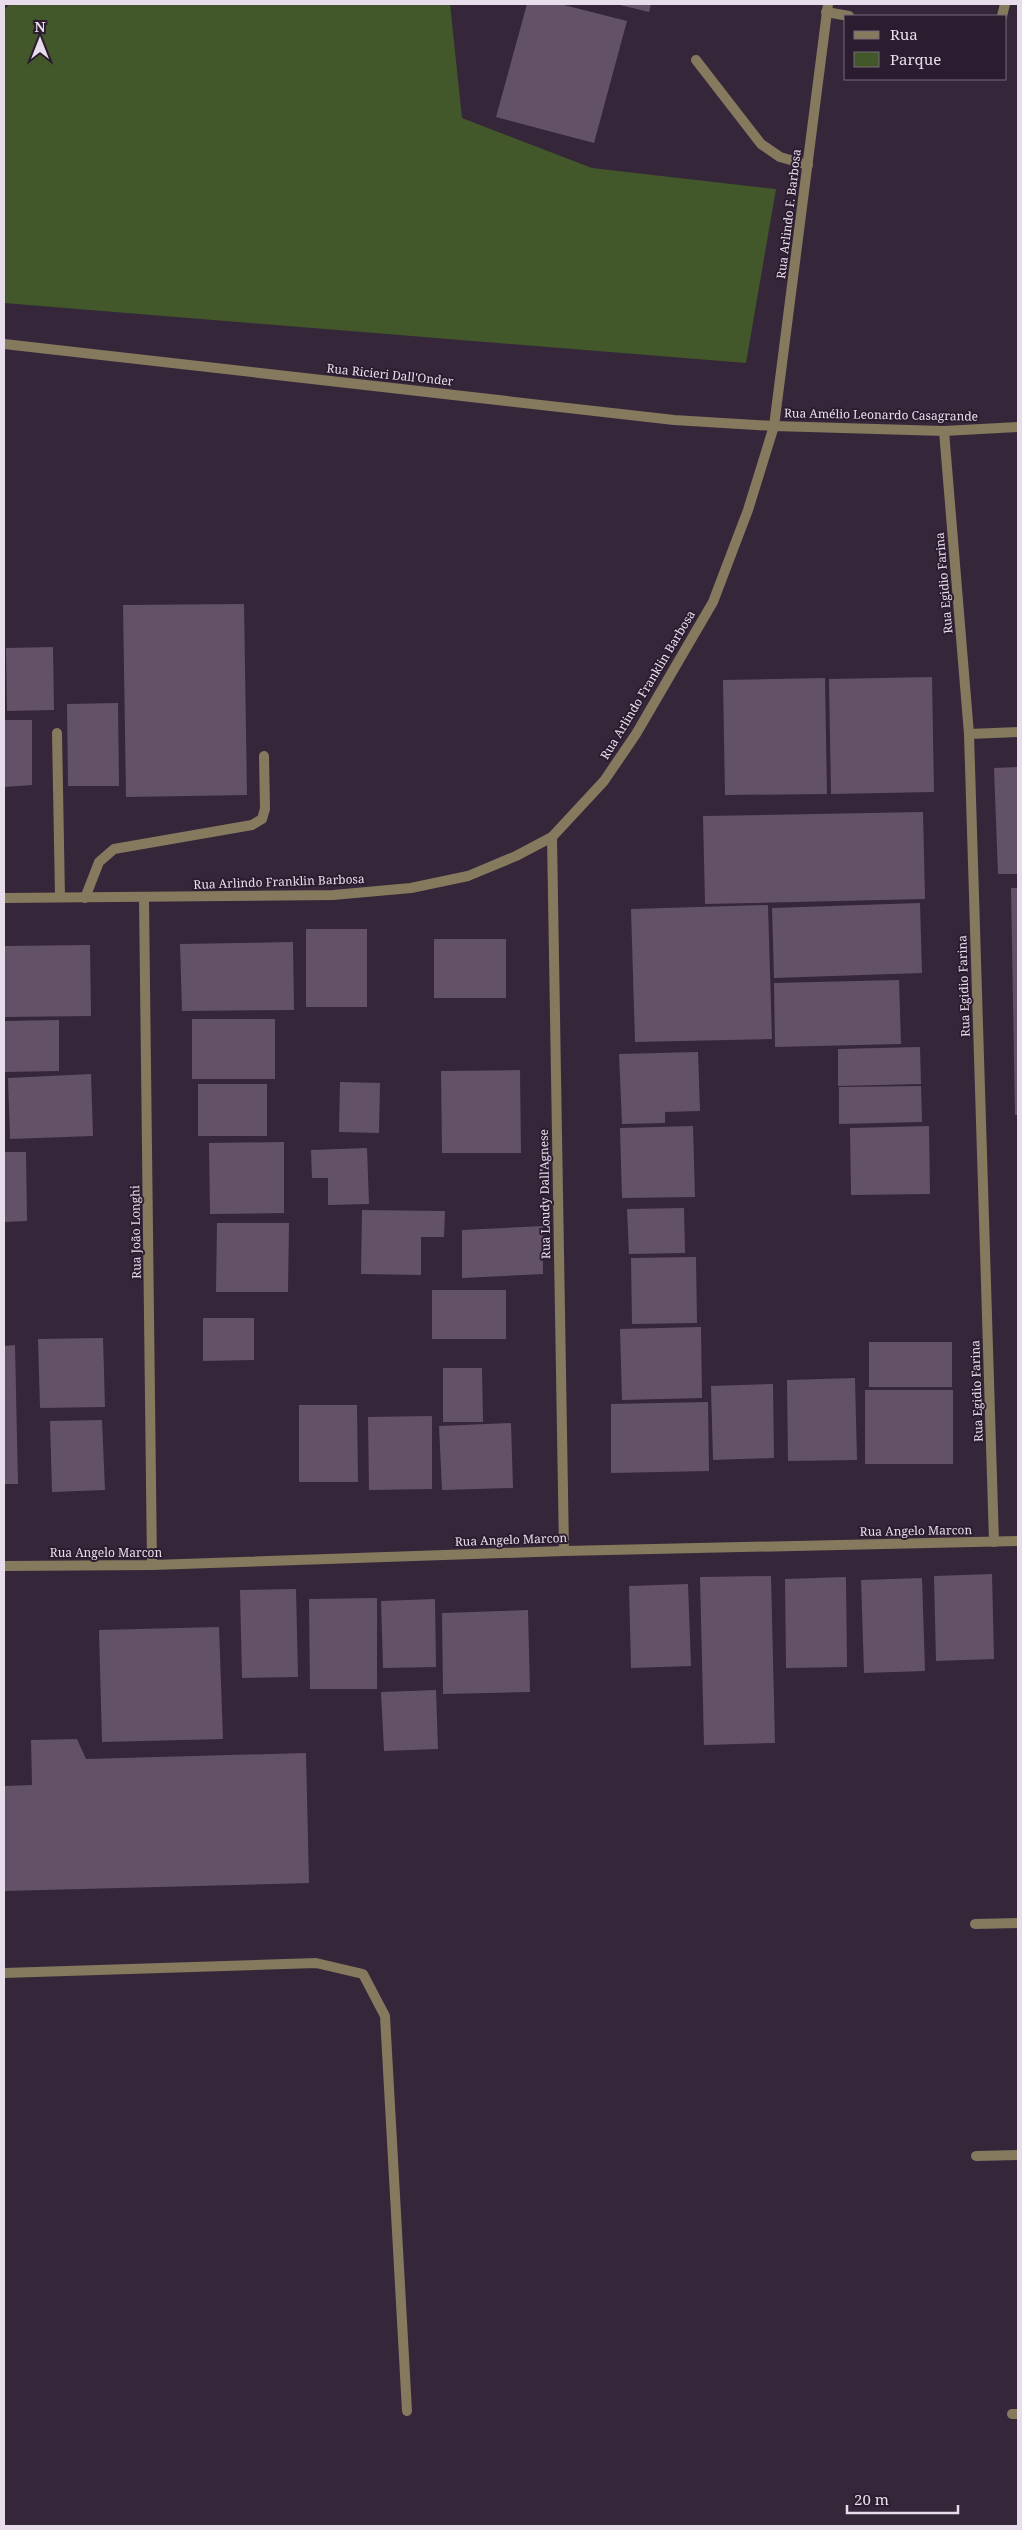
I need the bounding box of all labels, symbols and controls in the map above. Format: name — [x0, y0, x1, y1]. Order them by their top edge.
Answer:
north arrow — [15, 15, 65, 65]
legend — [844, 15, 1007, 80]
text: N — [34, 17, 46, 36]
text: Rua — [890, 24, 918, 44]
text: Parque — [890, 49, 941, 69]
street label: Rua Arlindo F. Barbosa — [772, 148, 805, 280]
street label: Rua Ricieri Dall'Onder — [326, 359, 455, 390]
street label: Rua Amélio Leonardo Casagrande — [784, 404, 978, 425]
street label: Rua Egidio Farina — [931, 531, 956, 634]
street label: Rua Arlindo Franklin Barbosa — [596, 607, 699, 763]
street label: Rua Arlindo Franklin Barbosa — [193, 870, 365, 893]
street label: Rua Egidio Farina — [953, 935, 974, 1037]
street label: Rua Loudy Dall'Agnese — [535, 1129, 554, 1259]
street label: Rua João Longhi — [126, 1185, 145, 1279]
street label: Rua Egidio Farina — [966, 1340, 987, 1442]
street label: Rua Angelo Marcon — [860, 1521, 973, 1540]
street label: Rua Angelo Marcon — [454, 1529, 568, 1550]
street label: Rua Angelo Marcon — [50, 1544, 162, 1561]
scale bar — [847, 2482, 958, 2514]
text: 20 m — [854, 2489, 889, 2509]

